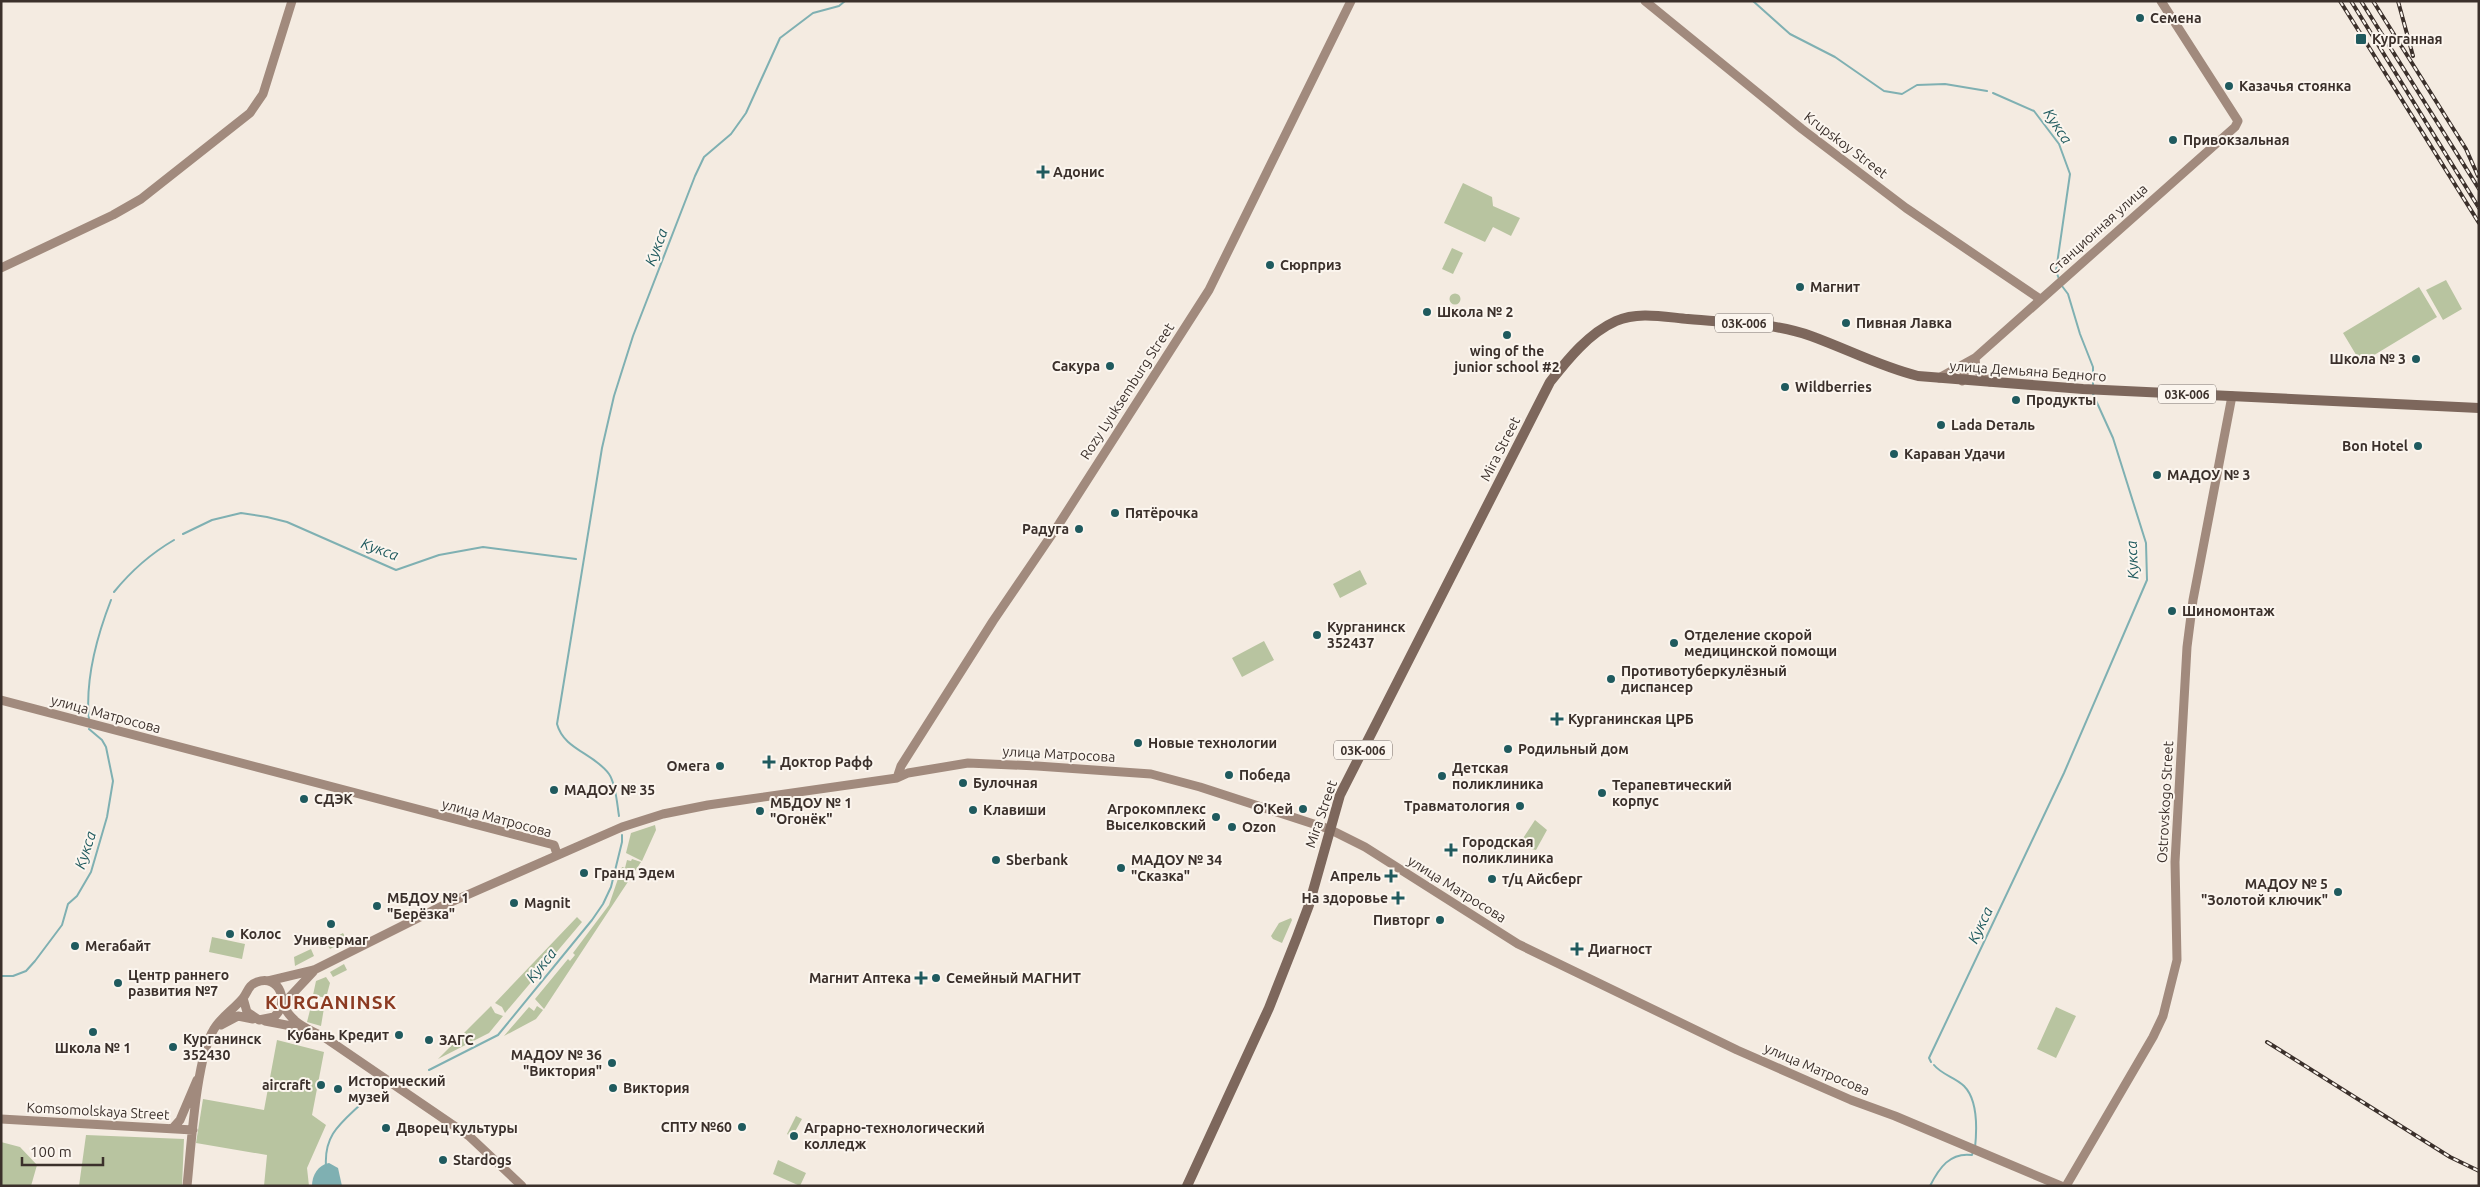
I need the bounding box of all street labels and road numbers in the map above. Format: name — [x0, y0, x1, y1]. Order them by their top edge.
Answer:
street label: Krupskoy Street — [1801, 108, 1891, 182]
street label: Станционная улица — [2045, 181, 2151, 277]
road number: 03К-006 — [1715, 314, 1773, 332]
street label: Rozy Lyuksemburg Street — [1077, 319, 1177, 462]
street label: улица Демьяна Бедного — [1949, 358, 2107, 384]
road number: 03К-006 — [2158, 384, 2216, 404]
street label: Mira Street — [1477, 414, 1523, 484]
street label: улица Матросова — [49, 692, 163, 736]
road number: 03К-006 — [1334, 740, 1392, 760]
street label: Ostrovskogo Street — [2154, 740, 2176, 863]
street label: улица Матросова — [1002, 743, 1116, 765]
street label: Mira Street — [1302, 778, 1340, 850]
street label: улица Матросова — [440, 796, 554, 840]
street label: улица Матросова — [1405, 852, 1509, 926]
street label: улица Матросова — [1762, 1040, 1872, 1098]
street label: Komsomolskaya Street — [26, 1099, 170, 1123]

